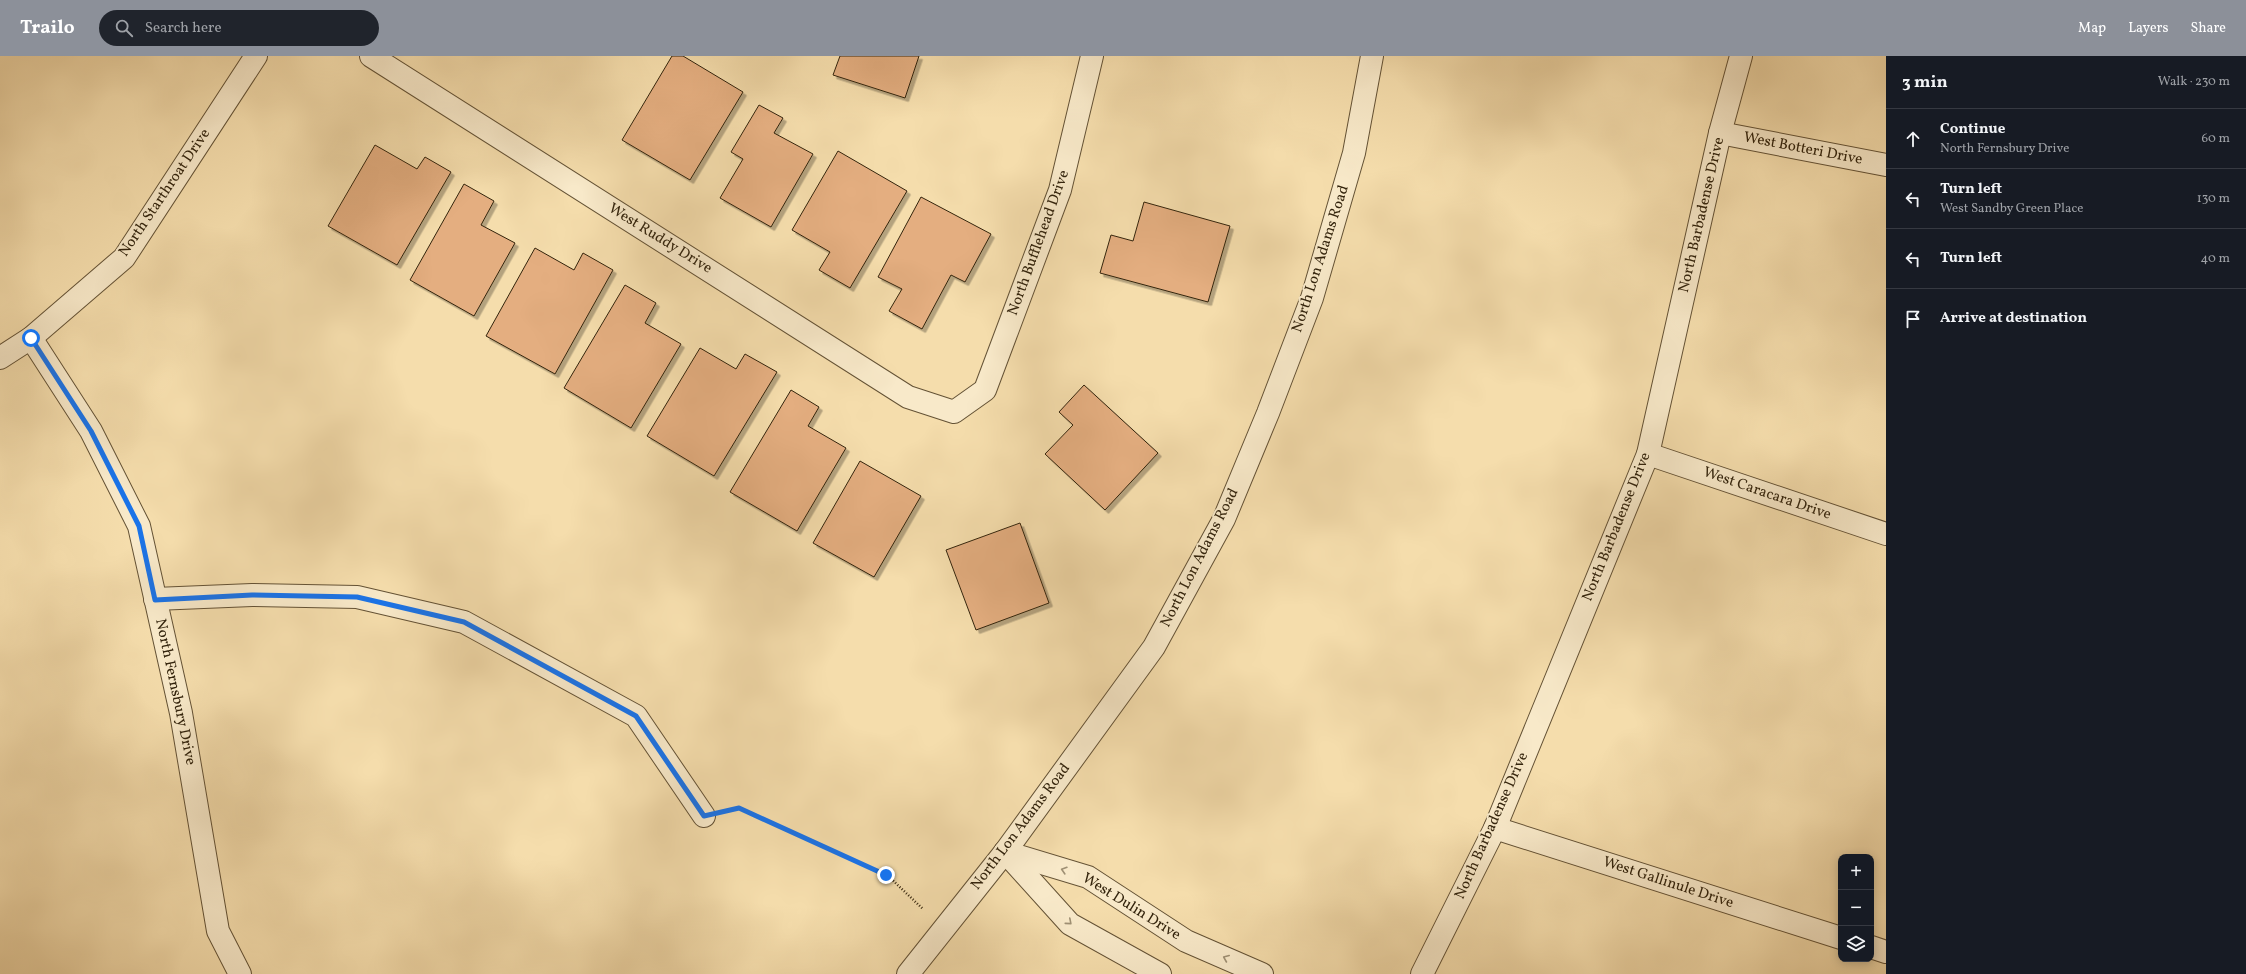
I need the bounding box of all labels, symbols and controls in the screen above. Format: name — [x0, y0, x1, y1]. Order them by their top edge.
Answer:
search box — [99, 10, 379, 46]
text: Trailo — [20, 15, 75, 41]
icon: search — [113, 17, 135, 39]
text: Search here — [145, 18, 222, 39]
text: Map — [2078, 19, 2106, 38]
text: Layers — [2128, 19, 2168, 38]
text: Share — [2190, 19, 2226, 38]
text: 3 min — [1902, 71, 1948, 94]
text: Walk · 230 m — [2158, 73, 2230, 91]
text: Continue — [1940, 119, 2005, 140]
street label: North Starthroat Drive — [114, 125, 216, 261]
street label: West Botteri Drive — [1742, 127, 1864, 171]
icon: ahead — [1902, 128, 1924, 150]
text: 60 m — [2202, 130, 2230, 148]
street label: North Barbadense Drive — [1674, 135, 1730, 295]
text: North Fernsbury Drive — [1940, 140, 2069, 158]
street label: North Bufflehead Drive — [1003, 167, 1075, 319]
text: Turn left — [1940, 179, 2002, 200]
street label: North Lon Adams Road — [1287, 183, 1355, 335]
icon: left — [1902, 188, 1924, 210]
text: 130 m — [2197, 190, 2230, 208]
street label: West Ruddy Drive — [604, 199, 716, 279]
text: West Sandby Green Place — [1940, 200, 2083, 218]
icon: left — [1902, 248, 1924, 270]
text: Turn left — [1940, 248, 2002, 269]
text: 40 m — [2201, 250, 2230, 268]
icon: arrive — [1902, 308, 1924, 330]
text: Arrive at destination — [1940, 308, 2087, 329]
route start — [22, 329, 40, 347]
street label: North Barbadense Drive — [1577, 449, 1657, 605]
street label: West Caracara Drive — [1700, 462, 1834, 526]
street label: North Lon Adams Road — [1156, 485, 1244, 631]
street label: North Fernsbury Drive — [149, 617, 201, 767]
street label: North Barbadense Drive — [1450, 749, 1534, 903]
street label: North Lon Adams Road — [966, 759, 1076, 895]
street label: West Gallinule Drive — [1600, 852, 1736, 914]
map controls — [1838, 854, 1874, 962]
button: + — [1838, 854, 1874, 890]
route end — [877, 866, 895, 884]
one-way arrow — [1060, 866, 1067, 875]
street label: West Dulin Drive — [1078, 868, 1184, 946]
button: − — [1838, 890, 1874, 926]
one-way arrow — [1064, 917, 1071, 924]
button: layers — [1838, 926, 1874, 962]
one-way arrow — [1222, 955, 1229, 963]

